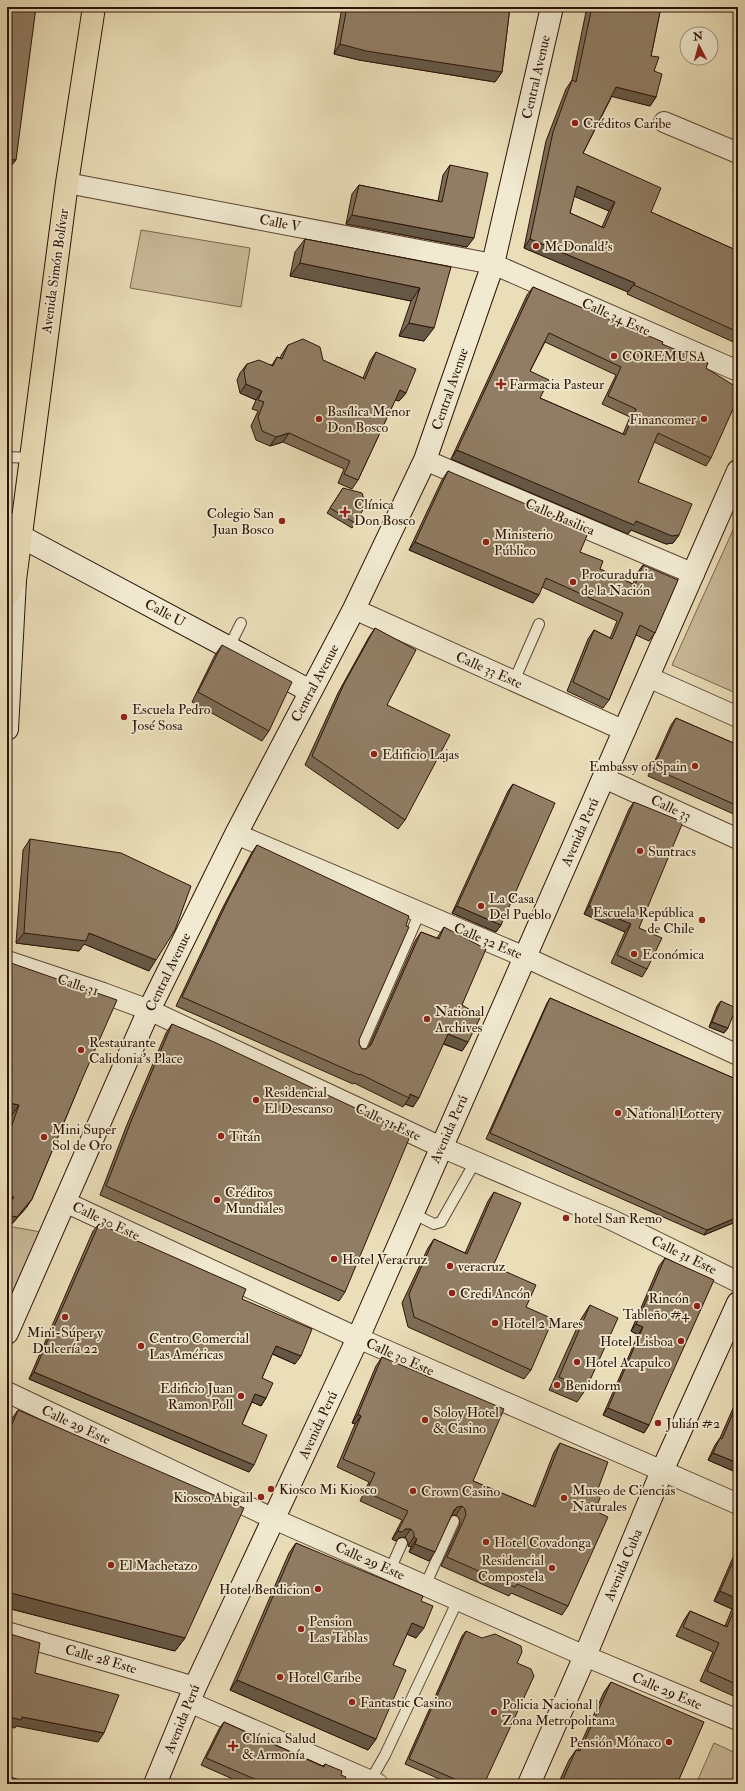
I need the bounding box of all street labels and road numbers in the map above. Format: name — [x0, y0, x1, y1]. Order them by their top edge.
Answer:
street label: Central Avenue — [518, 33, 554, 121]
street label: Avenida Simón Bolívar — [38, 207, 72, 336]
street label: Calle V — [258, 211, 303, 236]
street label: Calle 34 Este — [579, 294, 653, 340]
street label: Central Avenue — [428, 346, 472, 432]
street label: Calle Basilica — [523, 495, 598, 539]
street label: Calle U — [142, 595, 188, 631]
street label: Central Avenue — [287, 641, 343, 725]
street label: Calle 33 Este — [453, 648, 525, 692]
street label: Calle 33 — [648, 791, 694, 825]
street label: Avenida Perú — [557, 795, 603, 870]
street label: Calle 32 Este — [451, 919, 525, 963]
street label: Central Avenue — [142, 930, 195, 1014]
street label: Calle 31 — [55, 970, 101, 1000]
street label: Avenida Perú — [426, 1092, 472, 1167]
street label: Calle 31 Este — [352, 1099, 424, 1145]
street label: Calle 30 Este — [69, 1198, 143, 1244]
street label: Calle 31 Este — [649, 1232, 720, 1278]
street label: Calle 30 Este — [363, 1334, 437, 1380]
street label: Avenida Perú — [294, 1388, 341, 1463]
street label: Calle 29 Este — [39, 1402, 113, 1448]
street label: Avenida Cuba — [600, 1526, 646, 1605]
street label: Calle 29 Este — [333, 1538, 408, 1584]
street label: Calle 28 Este — [63, 1641, 139, 1677]
street label: Calle 29 Este — [629, 1669, 705, 1713]
street label: Avenida Perú — [160, 1682, 204, 1757]

